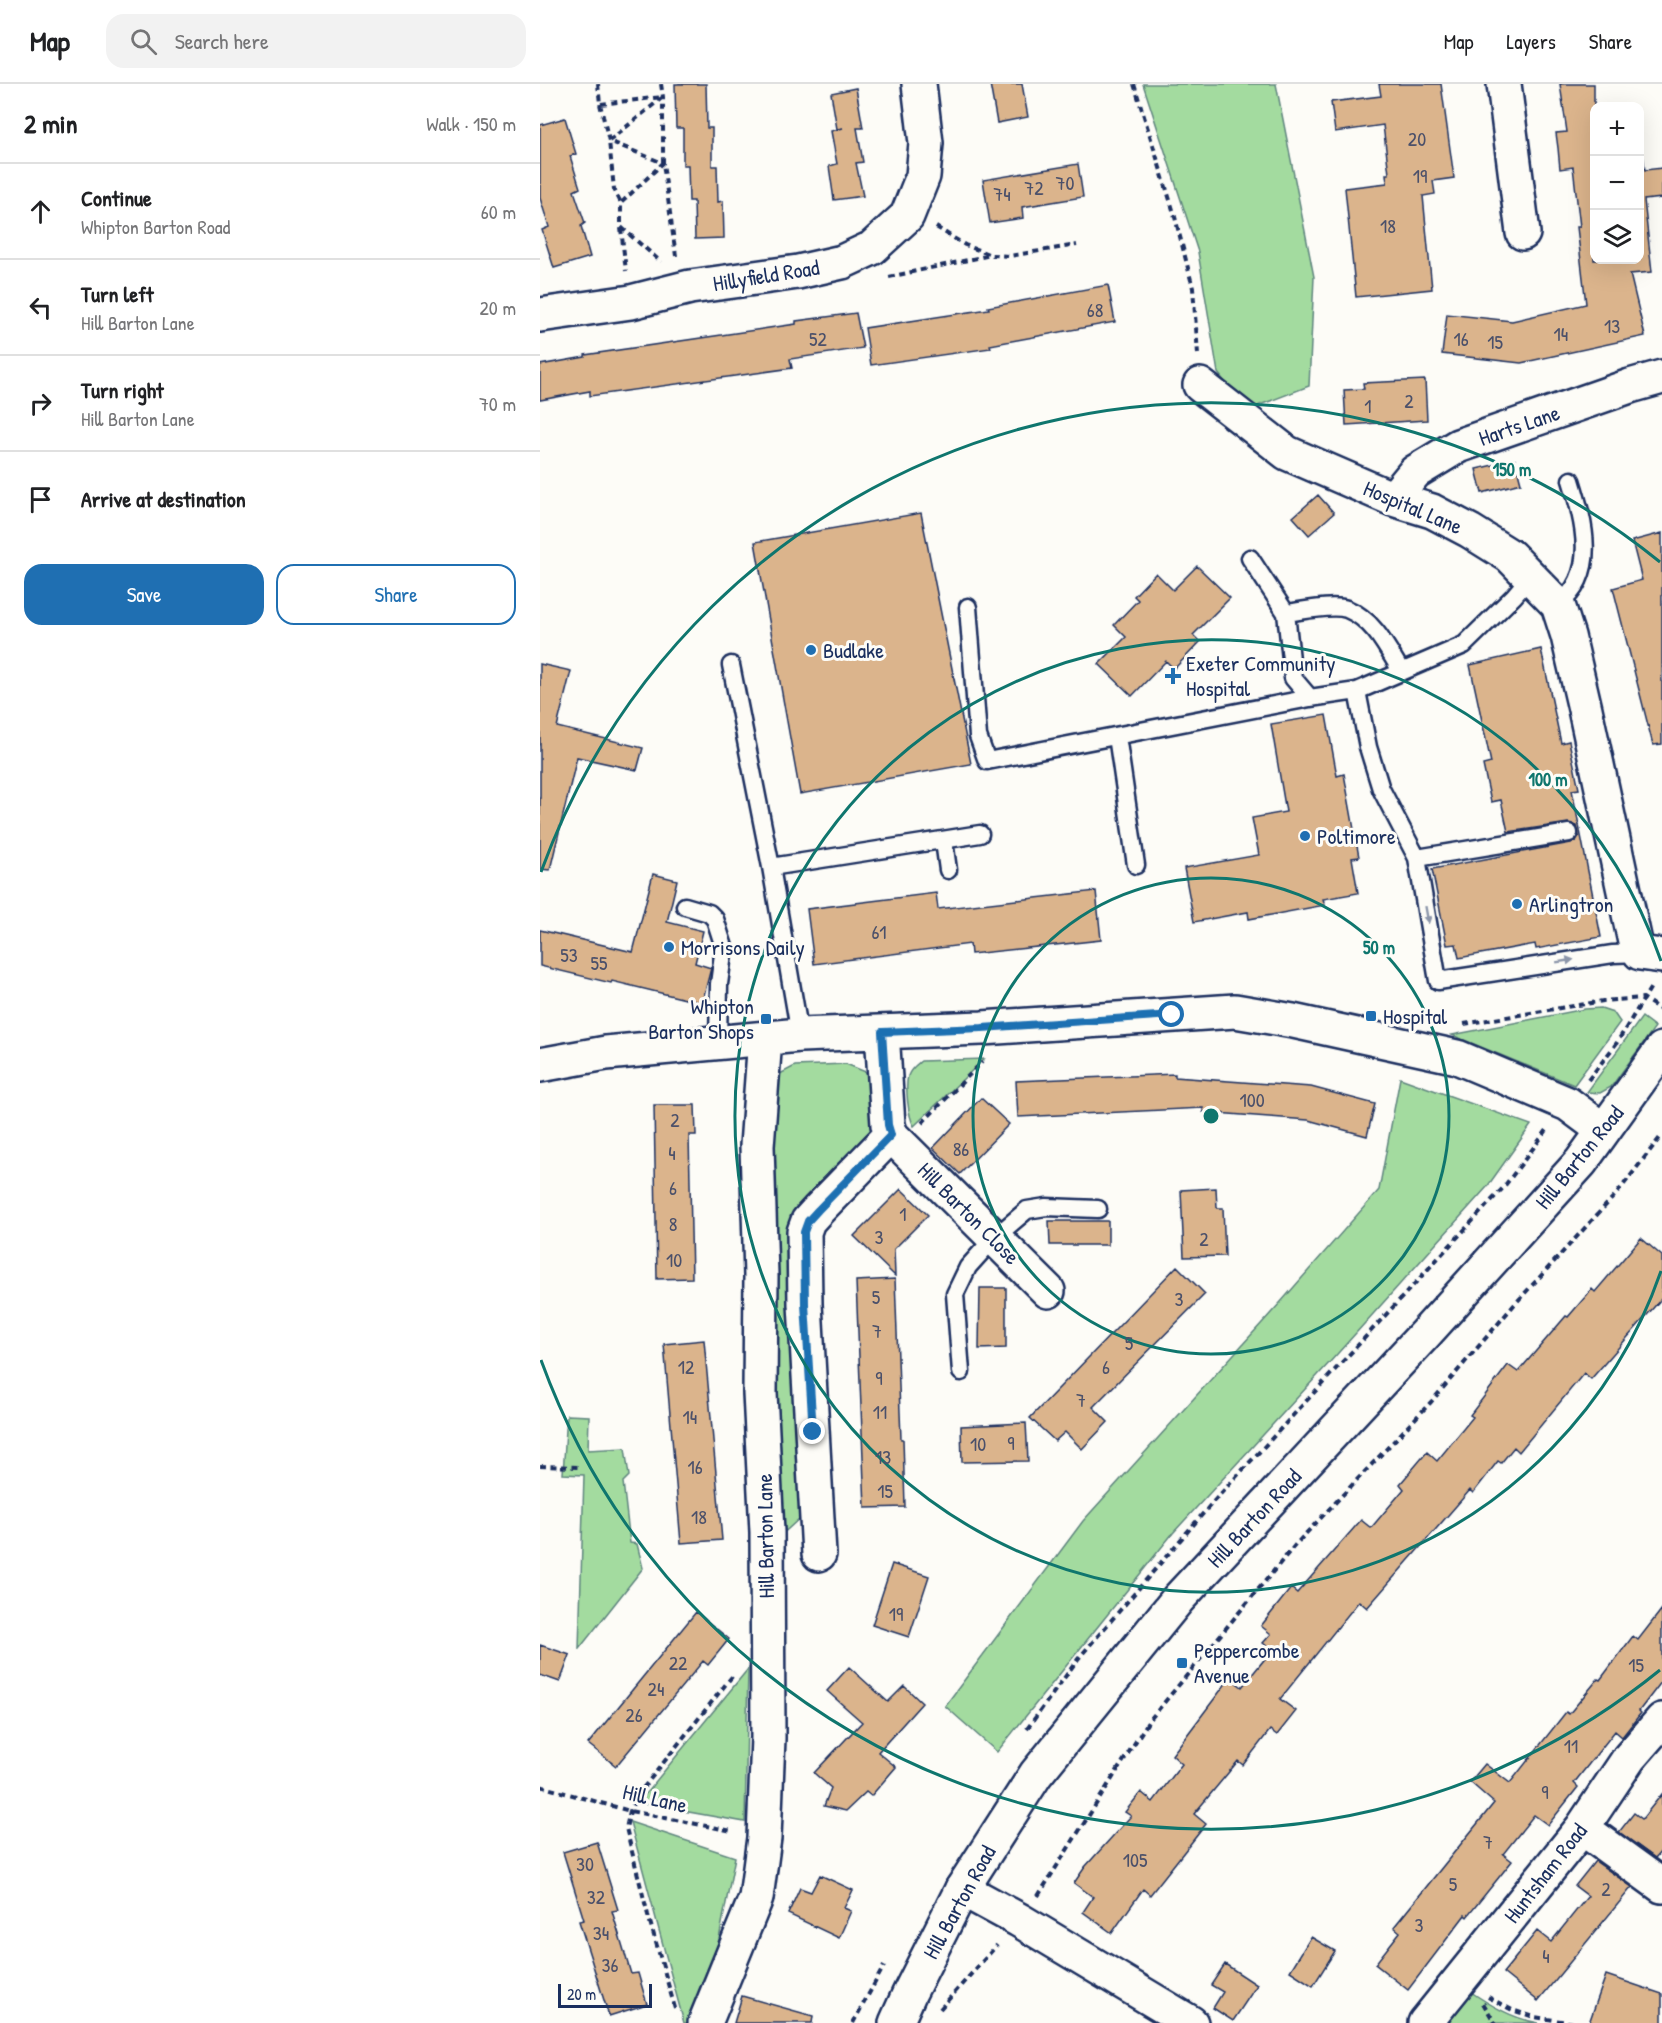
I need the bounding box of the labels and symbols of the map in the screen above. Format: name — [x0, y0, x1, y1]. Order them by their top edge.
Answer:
house number: 20 — [1408, 125, 1426, 152]
house number: 19 — [1413, 162, 1427, 189]
house number: 70 — [1056, 169, 1074, 196]
house number: 72 — [1024, 174, 1044, 201]
house number: 74 — [993, 180, 1011, 207]
house number: 18 — [1380, 212, 1396, 239]
street label: Hillyfield Road — [711, 252, 822, 298]
house number: 68 — [1087, 296, 1103, 323]
house number: 13 — [1604, 312, 1620, 339]
house number: 14 — [1554, 320, 1568, 347]
house number: 52 — [809, 325, 828, 352]
house number: 16 — [1453, 325, 1469, 352]
house number: 15 — [1487, 328, 1503, 355]
house number: 2 — [1404, 387, 1414, 414]
house number: 1 — [1364, 392, 1372, 419]
street label: Harts Lane — [1474, 397, 1564, 453]
text: 150 m — [1493, 457, 1531, 482]
street label: Hospital Lane — [1359, 473, 1467, 541]
place label: Budlake — [823, 635, 884, 665]
marker: Budlake — [804, 643, 818, 657]
place label: Exeter Community Hospital — [1186, 648, 1336, 703]
marker: Exeter Community Hospital — [1164, 667, 1182, 685]
text: 100 m — [1528, 767, 1568, 792]
place label: Poltimore — [1317, 821, 1396, 851]
marker: Poltimore — [1298, 829, 1312, 843]
place label: Arlingtron — [1529, 889, 1614, 919]
marker: Arlingtron — [1510, 897, 1524, 911]
one-way arrow — [1423, 906, 1432, 925]
house number: 61 — [871, 918, 887, 945]
place label: Morrisons Daily — [681, 932, 805, 962]
text: 50 m — [1363, 935, 1395, 960]
marker: Morrisons Daily — [662, 940, 676, 954]
house number: 53 — [560, 941, 578, 968]
house number: 55 — [591, 949, 608, 976]
one-way arrow — [1556, 956, 1575, 965]
place label: Whipton Barton Shops — [648, 991, 754, 1046]
route start — [1158, 1001, 1184, 1027]
place label: Hospital — [1383, 1001, 1447, 1031]
marker: Hospital — [1364, 1009, 1378, 1023]
marker: Whipton Barton Shops — [759, 1012, 773, 1026]
house number: 100 — [1239, 1086, 1265, 1113]
street label: Hill Barton Road — [1528, 1098, 1630, 1215]
house number: 2 — [670, 1106, 680, 1133]
centre of rings — [1201, 1106, 1221, 1126]
house number: 86 — [953, 1135, 969, 1162]
house number: 4 — [668, 1139, 676, 1166]
street label: Hill Barton Close — [911, 1155, 1027, 1271]
house number: 6 — [669, 1174, 677, 1201]
house number: 1 — [899, 1200, 907, 1227]
house number: 8 — [669, 1210, 677, 1237]
house number: 3 — [875, 1223, 884, 1250]
house number: 2 — [1199, 1225, 1209, 1252]
house number: 10 — [666, 1246, 682, 1273]
house number: 5 — [872, 1283, 881, 1310]
house number: 3 — [1175, 1285, 1184, 1312]
house number: 7 — [872, 1317, 882, 1344]
house number: 5 — [1125, 1329, 1134, 1356]
house number: 12 — [678, 1353, 695, 1380]
house number: 6 — [1102, 1353, 1110, 1380]
house number: 9 — [875, 1364, 883, 1391]
house number: 7 — [1076, 1386, 1086, 1413]
house number: 11 — [873, 1398, 887, 1425]
house number: 14 — [683, 1403, 697, 1430]
route end — [799, 1418, 825, 1444]
house number: 9 — [1007, 1429, 1015, 1456]
house number: 10 — [970, 1430, 986, 1457]
house number: 13 — [875, 1443, 891, 1470]
house number: 16 — [687, 1453, 703, 1480]
street label: Hill Barton Road — [1200, 1462, 1308, 1574]
street label: Hill Barton Lane — [749, 1473, 781, 1599]
house number: 15 — [877, 1477, 893, 1504]
house number: 18 — [691, 1503, 707, 1530]
house number: 19 — [889, 1600, 903, 1627]
place label: Peppercombe Avenue — [1194, 1635, 1300, 1690]
house number: 22 — [669, 1649, 688, 1676]
house number: 15 — [1628, 1651, 1644, 1678]
marker: Peppercombe Avenue — [1175, 1656, 1189, 1670]
house number: 24 — [648, 1675, 664, 1702]
house number: 26 — [625, 1701, 643, 1728]
house number: 11 — [1564, 1732, 1578, 1759]
street label: Hill Lane — [620, 1776, 690, 1820]
house number: 9 — [1541, 1778, 1549, 1805]
street label: Huntsham Road — [1497, 1817, 1594, 1929]
house number: 7 — [1483, 1828, 1493, 1855]
street label: Hill Barton Road — [915, 1839, 1003, 1964]
house number: 105 — [1123, 1846, 1148, 1873]
house number: 30 — [576, 1850, 594, 1877]
house number: 5 — [1449, 1870, 1458, 1897]
house number: 2 — [1601, 1875, 1611, 1902]
house number: 32 — [587, 1883, 606, 1910]
house number: 3 — [1415, 1911, 1424, 1938]
house number: 34 — [593, 1919, 609, 1946]
house number: 4 — [1542, 1942, 1550, 1969]
house number: 36 — [602, 1951, 618, 1978]
scale bar — [558, 1981, 652, 2008]

